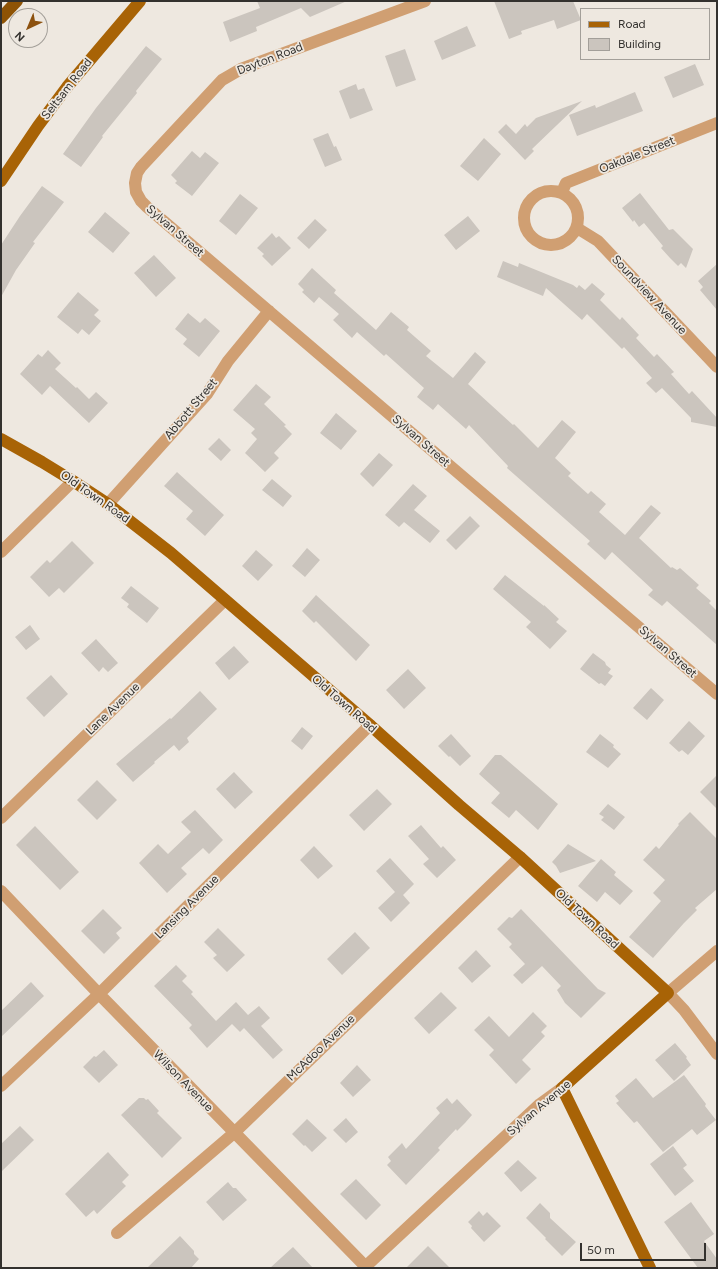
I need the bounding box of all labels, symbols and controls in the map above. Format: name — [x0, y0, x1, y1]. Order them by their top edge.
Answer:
north arrow — [8, 8, 48, 48]
legend — [580, 8, 710, 60]
text: Road — [618, 17, 646, 31]
text: N — [12, 29, 28, 44]
text: Building — [618, 37, 661, 51]
street label: Dayton Road — [235, 40, 305, 78]
street label: Seltsam Road — [39, 56, 95, 122]
street label: Oakdale Street — [597, 133, 677, 177]
street label: Sylvan Street — [143, 202, 207, 260]
street label: Soundview Avenue — [609, 252, 689, 338]
street label: Abbott Street — [161, 376, 221, 442]
street label: Sylvan Street — [389, 412, 453, 470]
street label: Old Town Road — [58, 468, 132, 526]
street label: Sylvan Street — [636, 623, 700, 681]
street label: Old Town Road — [309, 672, 379, 736]
street label: Lane Avenue — [83, 680, 143, 738]
street label: Lansing Avenue — [152, 872, 222, 942]
street label: Old Town Road — [552, 886, 622, 952]
street label: McAdoo Avenue — [284, 1012, 358, 1084]
street label: Wilson Avenue — [150, 1047, 216, 1115]
street label: Sylvan Avenue — [504, 1077, 574, 1139]
scale bar — [582, 1235, 708, 1261]
text: 50 m — [587, 1243, 615, 1257]

